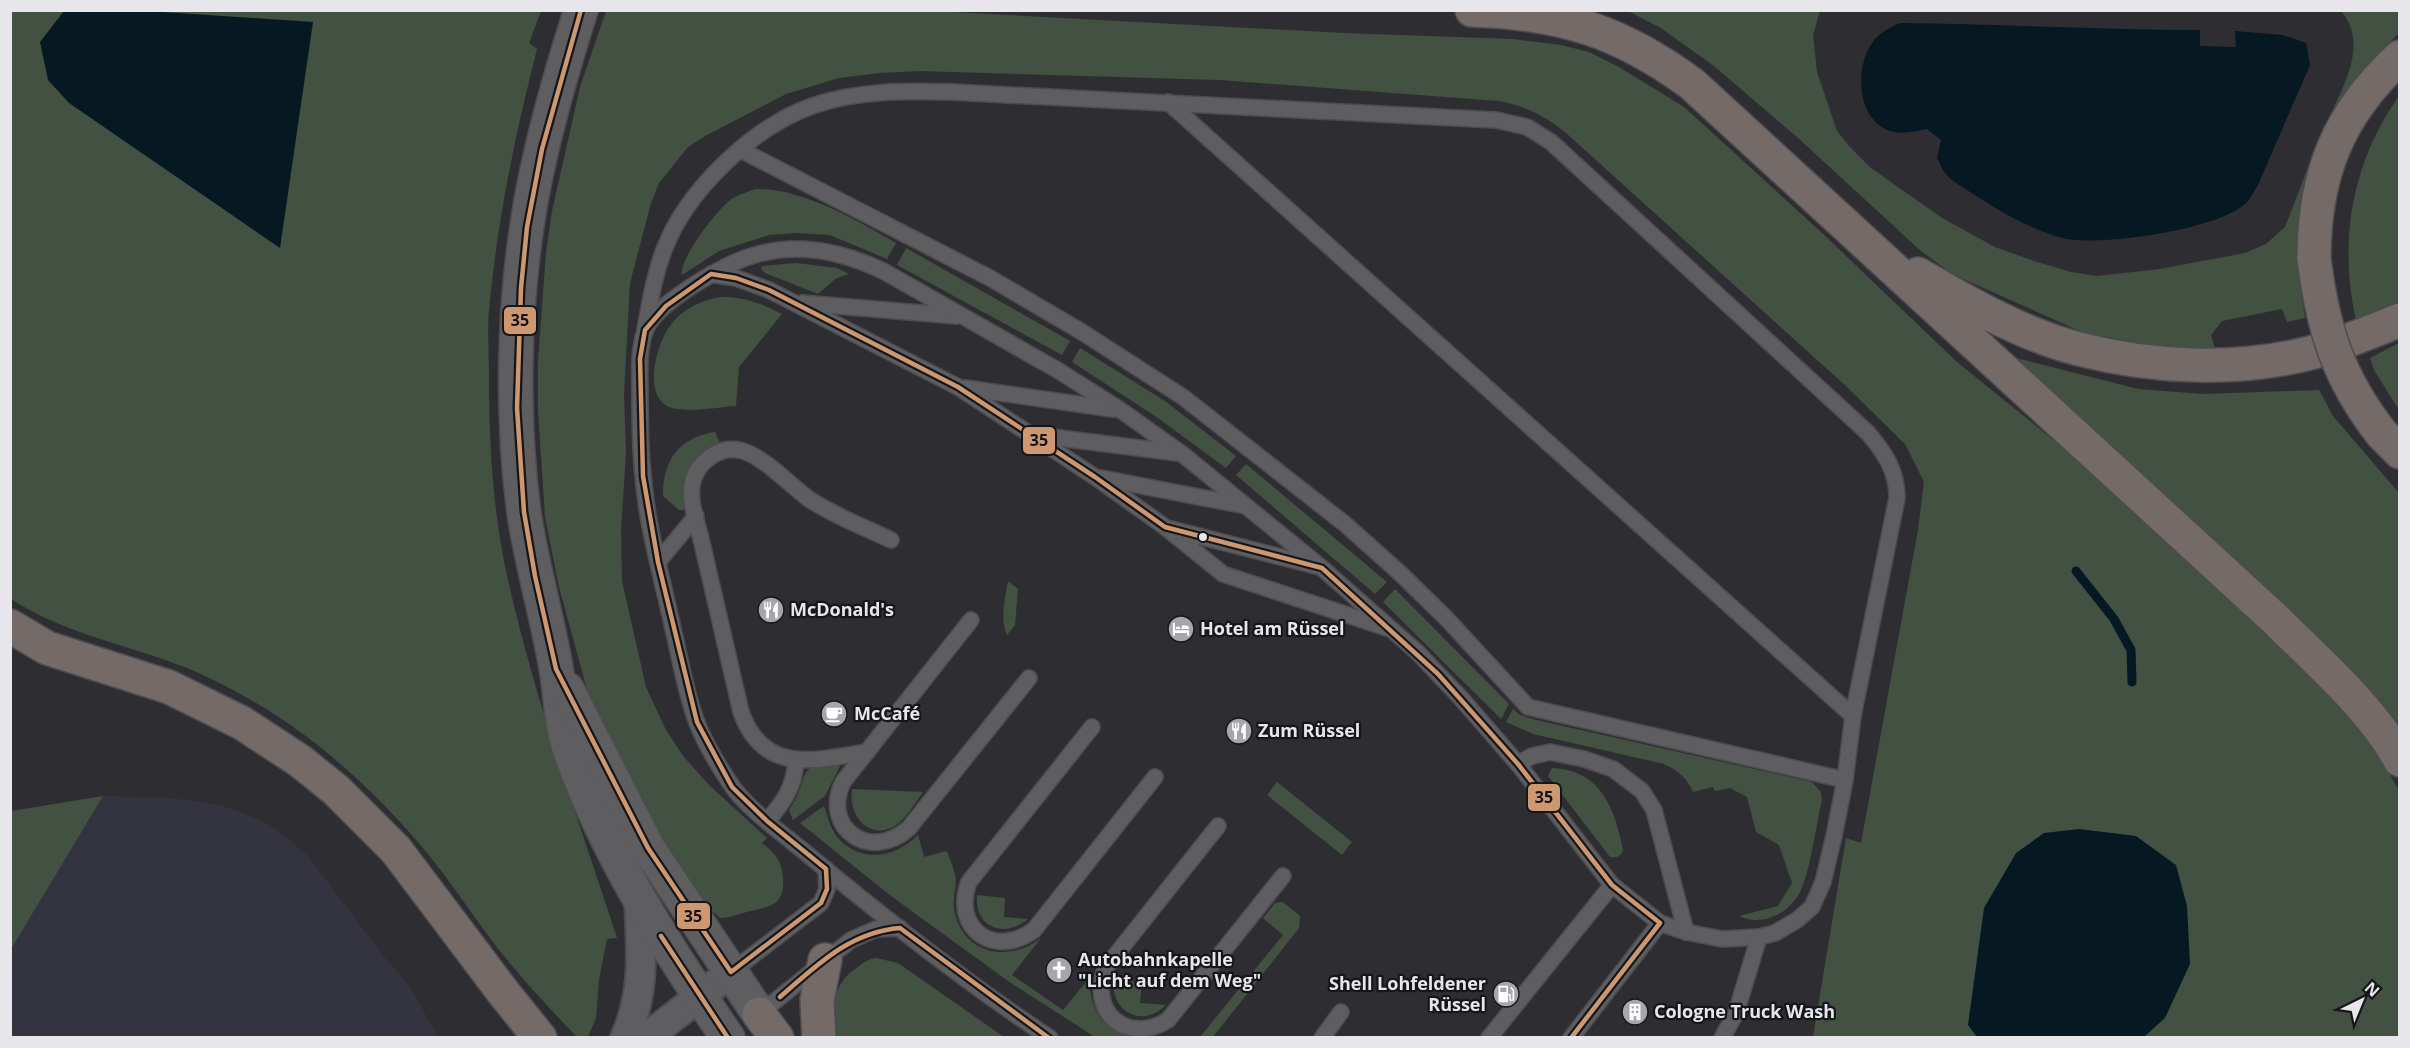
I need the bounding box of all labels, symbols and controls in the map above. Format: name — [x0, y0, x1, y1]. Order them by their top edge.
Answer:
line badge: 35 — [503, 306, 537, 335]
text: 35 — [511, 309, 529, 331]
line badge: 35 — [1022, 426, 1056, 455]
text: 35 — [1030, 429, 1048, 451]
unlabelled marker — [1197, 531, 1209, 543]
restaurant icon: McDonald's — [756, 595, 786, 625]
place label: McDonald's — [790, 597, 894, 621]
hotel icon: Hotel am Rüssel — [1166, 614, 1196, 644]
place label: Hotel am Rüssel — [1200, 616, 1345, 640]
cafe icon: McCafé — [819, 699, 849, 729]
place label: McCafé — [854, 701, 920, 725]
restaurant icon: Zum Rüssel — [1224, 716, 1254, 746]
place label: Zum Rüssel — [1258, 718, 1360, 742]
line badge: 35 — [1527, 783, 1561, 812]
text: 35 — [1535, 786, 1553, 808]
line badge: 35 — [676, 902, 711, 930]
text: 35 — [684, 905, 702, 927]
place label: Autobahnkapelle "Licht auf dem Weg" — [1078, 947, 1261, 992]
church icon: Autobahnkapelle "Licht auf dem Weg" — [1044, 955, 1074, 985]
north arrow — [2332, 970, 2392, 1030]
place label: Shell Lohfeldener Rüssel — [1329, 971, 1486, 1016]
text: N — [2360, 977, 2384, 1002]
fuel station icon: Shell Lohfeldener Rüssel — [1491, 979, 1521, 1009]
building icon: Cologne Truck Wash — [1620, 997, 1650, 1027]
place label: Cologne Truck Wash — [1654, 999, 1835, 1023]

